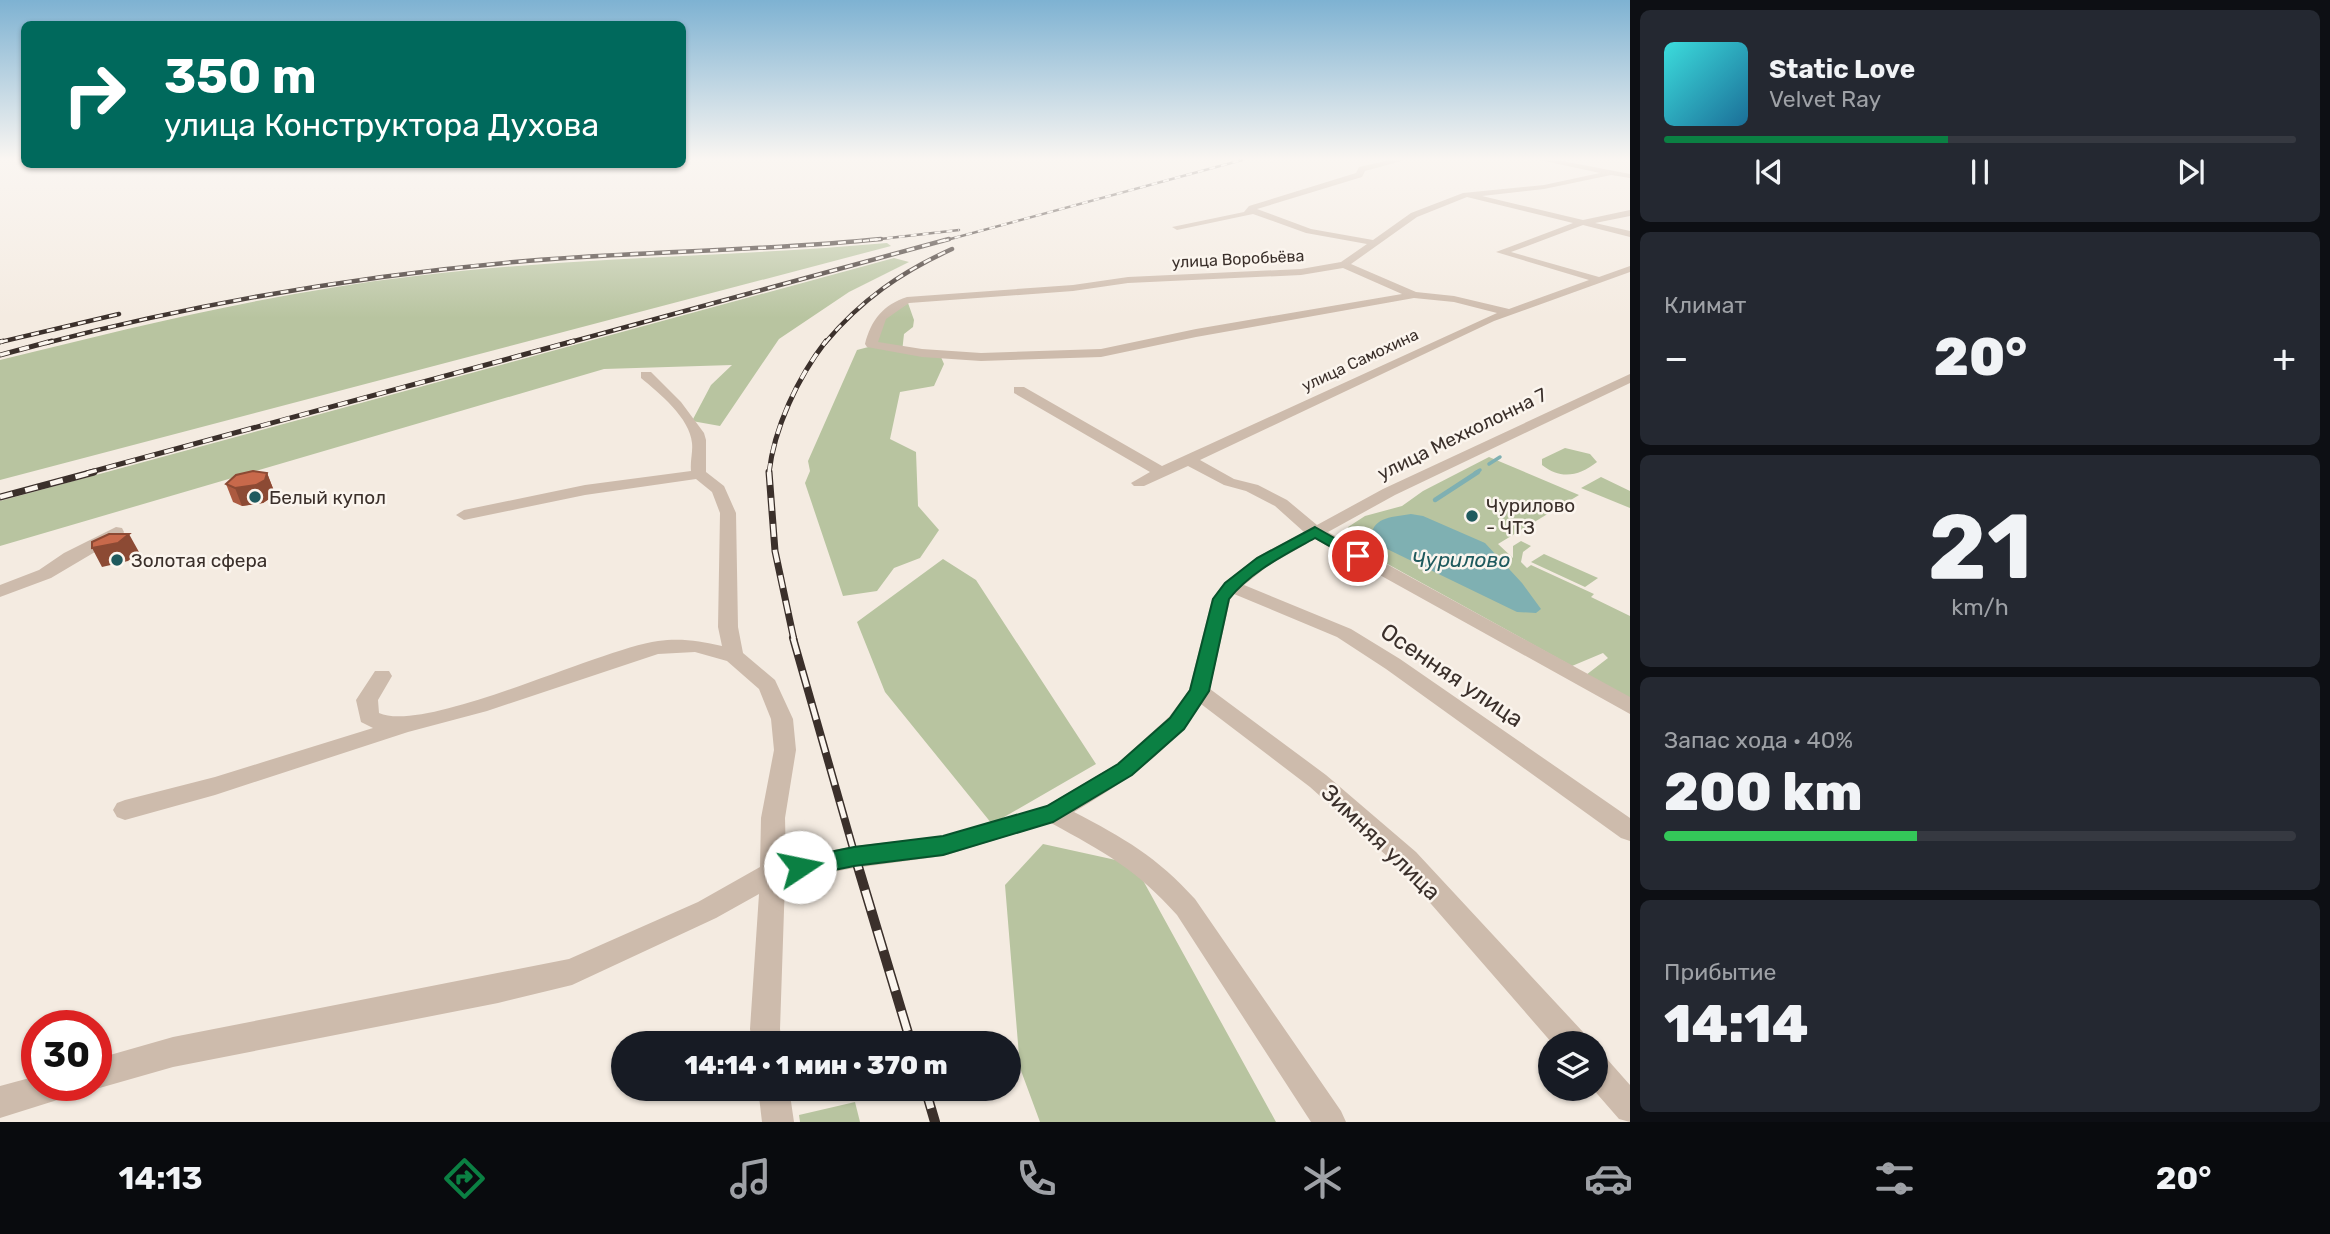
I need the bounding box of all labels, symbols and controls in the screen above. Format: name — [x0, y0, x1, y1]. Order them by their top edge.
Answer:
text: 350 m — [164, 47, 317, 105]
icon: right — [49, 49, 140, 140]
text: Static Love — [1769, 54, 1915, 85]
text: Velvet Ray — [1769, 85, 1881, 113]
text: улица Конструктора Духова — [164, 106, 599, 144]
icon: previous — [1750, 153, 1788, 191]
icon: pause — [1961, 153, 1999, 191]
icon: next — [2172, 153, 2210, 191]
street label: улица Воробьёва — [1171, 246, 1305, 272]
text: Климат — [1664, 291, 1746, 319]
street label: улица Самохина — [1299, 325, 1421, 395]
text: 20° — [1934, 326, 2027, 388]
text: − — [1664, 335, 1689, 381]
text: + — [2272, 335, 2296, 381]
street label: улица Мехколонна 7 — [1374, 383, 1551, 485]
place label: Белый купол — [269, 486, 386, 509]
marker: Белый купол — [247, 489, 263, 505]
text: 21 — [1928, 493, 2032, 601]
place label: Чурилово - ЧТЗ — [1486, 494, 1575, 539]
marker: Чурилово - ЧТЗ — [1464, 508, 1480, 524]
pin — [1328, 526, 1388, 586]
icon: arrive — [1339, 537, 1377, 575]
water label: Чурилово — [1412, 547, 1510, 572]
place label: Золотая сфера — [131, 549, 267, 572]
marker: Золотая сфера — [109, 552, 125, 568]
text: km/h — [1951, 593, 2009, 621]
street label: Осенняя улица — [1375, 617, 1529, 733]
text: Запас хода · 40% — [1664, 726, 1853, 754]
text: 200 km — [1664, 761, 1862, 823]
street label: Зимняя улица — [1316, 778, 1446, 906]
position arrow — [763, 830, 837, 904]
text: Прибытие — [1664, 958, 1776, 986]
text: 14:14 — [1664, 993, 1809, 1055]
speed limit sign: 30 — [21, 1010, 112, 1101]
map controls — [1538, 1031, 1608, 1101]
button: layers — [1538, 1031, 1608, 1101]
text: 14:14 · 1 мин · 370 m — [684, 1050, 948, 1081]
icon: directions — [440, 1154, 489, 1203]
icon: music — [726, 1154, 775, 1203]
icon: phone — [1012, 1154, 1061, 1203]
icon: climate — [1298, 1154, 1347, 1203]
icon: car — [1584, 1154, 1633, 1203]
icon: filters — [1870, 1154, 1919, 1203]
text: 14:13 — [119, 1159, 203, 1197]
text: 20° — [2156, 1159, 2211, 1197]

